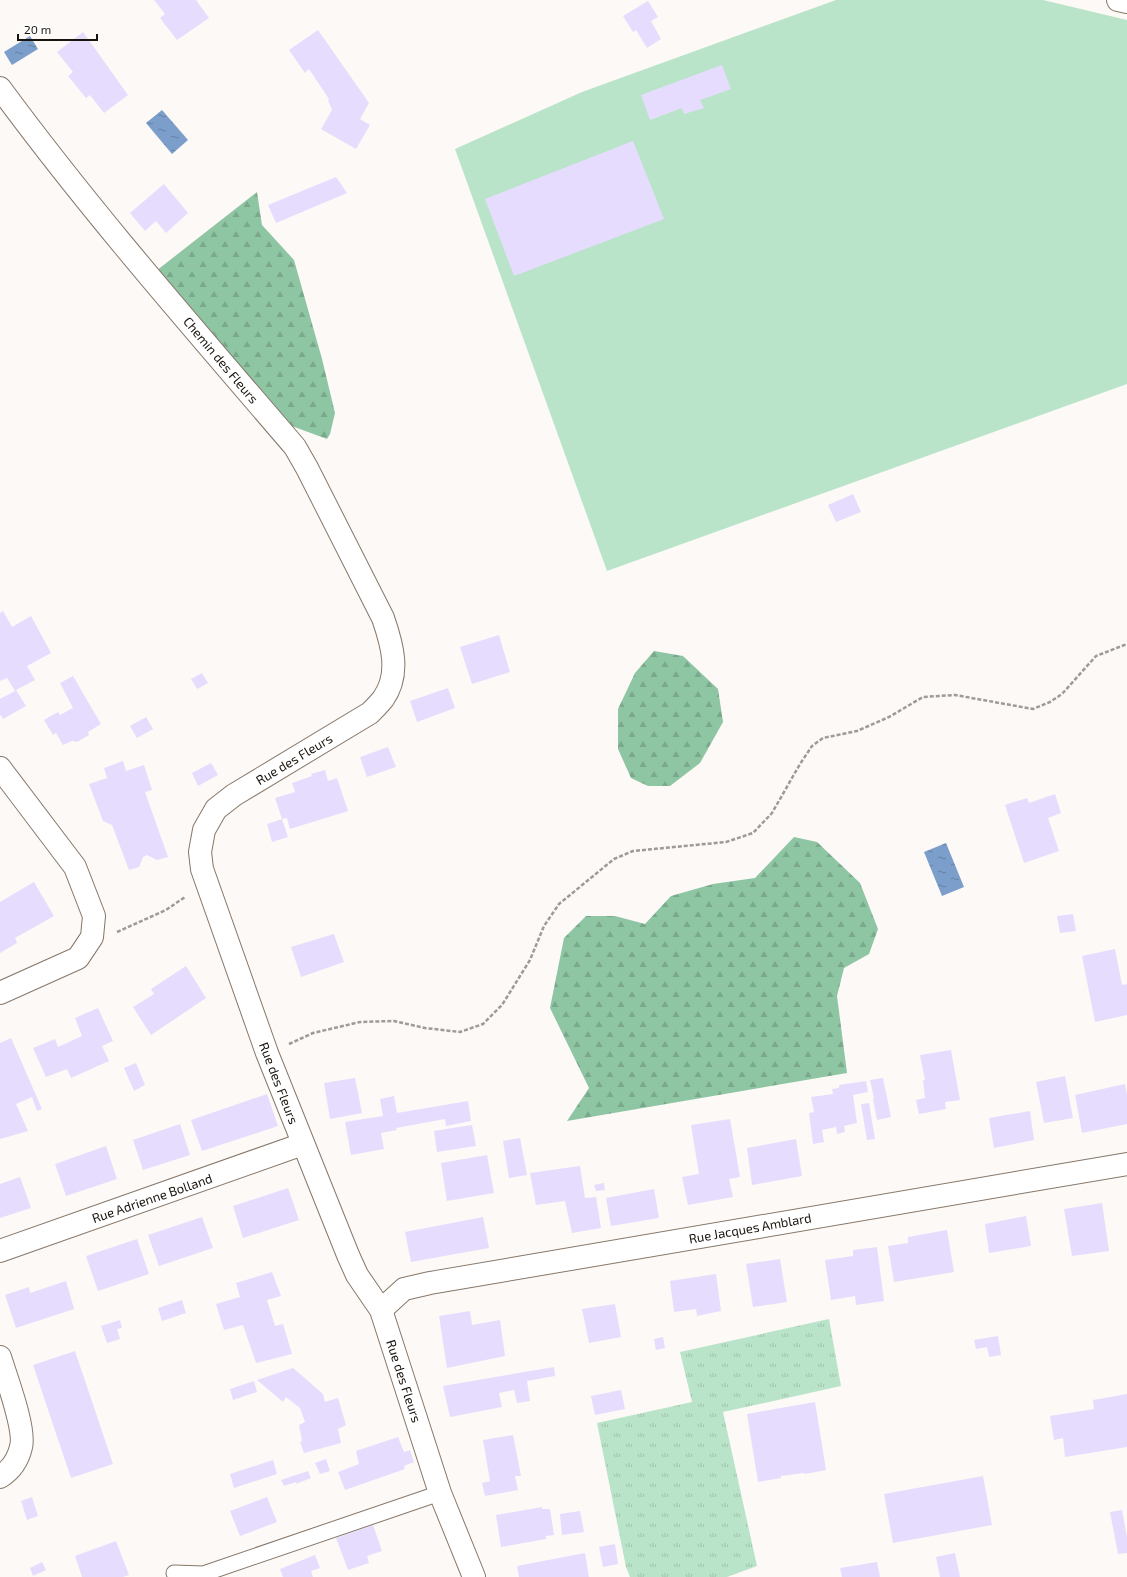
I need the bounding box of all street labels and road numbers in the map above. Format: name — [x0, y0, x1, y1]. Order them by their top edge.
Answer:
street label: Chemin des Fleurs — [180, 313, 262, 407]
street label: Rue des Fleurs — [253, 730, 335, 788]
street label: Rue des Fleurs — [256, 1040, 302, 1126]
street label: Rue Adrienne Bolland — [90, 1170, 214, 1226]
street label: Rue Jacques Amblard — [687, 1209, 813, 1247]
street label: Rue des Fleurs — [383, 1337, 425, 1425]

